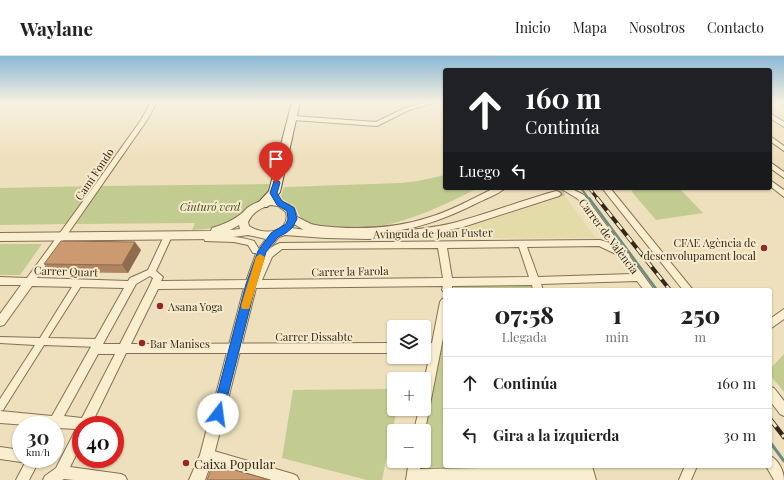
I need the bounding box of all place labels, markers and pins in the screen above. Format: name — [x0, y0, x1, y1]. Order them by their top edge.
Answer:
pin — [259, 142, 293, 183]
place label: CFAE Agència de desenvolupament local — [643, 235, 756, 263]
marker: CFAE Agència de desenvolupament local — [759, 243, 769, 253]
place label: Asana Yoga — [167, 299, 223, 314]
marker: Asana Yoga — [155, 301, 165, 311]
place label: Bar Manises — [150, 336, 210, 351]
marker: Bar Manises — [137, 338, 147, 348]
place label: Caixa Popular — [194, 455, 275, 472]
marker: Caixa Popular — [181, 458, 191, 468]

